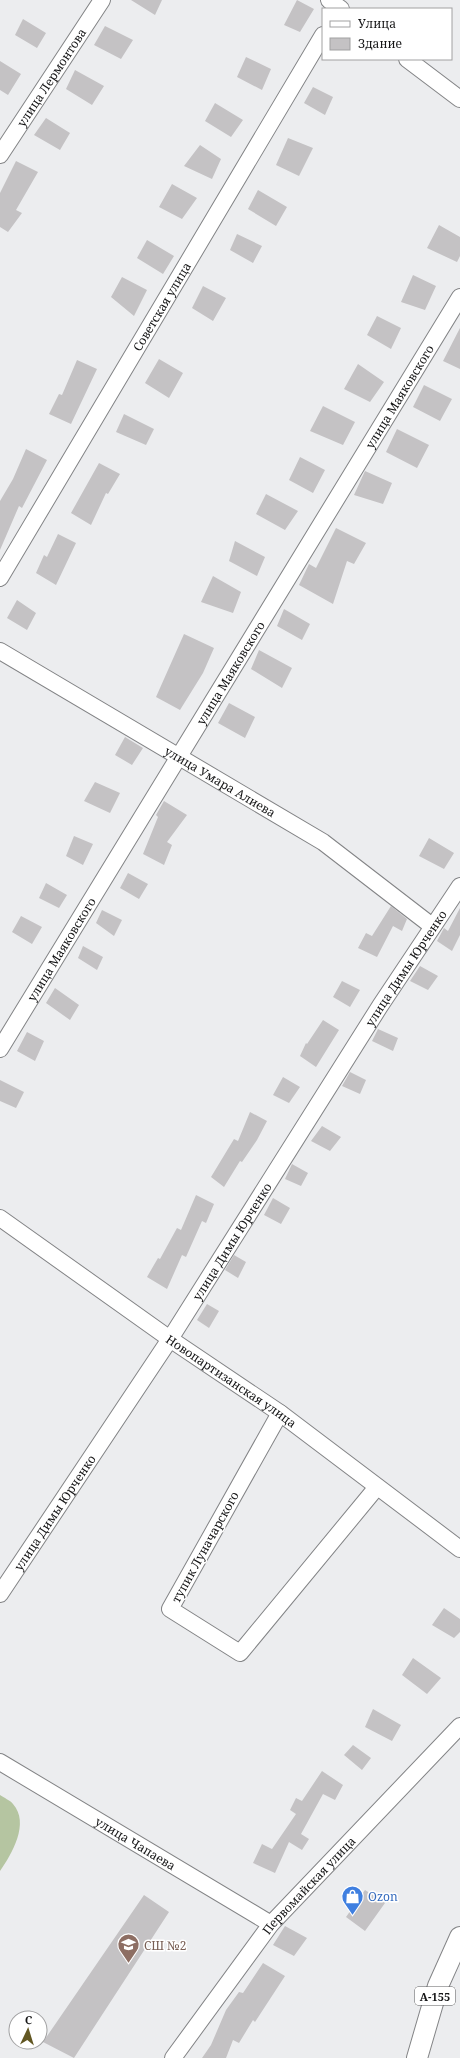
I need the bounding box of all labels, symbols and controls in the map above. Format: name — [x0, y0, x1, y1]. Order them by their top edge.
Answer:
legend — [322, 8, 452, 60]
text: Улица — [358, 15, 396, 32]
street label: улица Лермонтова — [12, 25, 90, 130]
text: Здание — [358, 35, 402, 52]
street label: Советская улица — [129, 259, 195, 354]
street label: улица Маяковского — [361, 341, 437, 451]
street label: улица Маяковского — [192, 618, 268, 728]
street label: улица Умара Алиева — [162, 742, 279, 821]
street label: улица Маяковского — [23, 894, 99, 1004]
street label: улица Димы Юрченко — [361, 906, 450, 1029]
street label: улица Димы Юрченко — [188, 1179, 275, 1303]
street label: Новопартизанская улица — [163, 1330, 300, 1431]
street label: улица Димы Юрченко — [10, 1451, 99, 1574]
street label: тупик Луначарского — [167, 1488, 243, 1606]
street label: улица Чапаева — [92, 1812, 179, 1874]
street label: Первомайская улица — [258, 1832, 359, 1937]
shop icon: Ozon — [339, 1883, 365, 1916]
place label: Ozon — [368, 1888, 398, 1905]
school or university icon: СШ №2 — [115, 1932, 141, 1965]
place label: СШ №2 — [144, 1937, 186, 1954]
road number: А-155 — [415, 1987, 455, 2005]
north arrow — [8, 2010, 48, 2050]
text: С — [25, 2012, 33, 2027]

